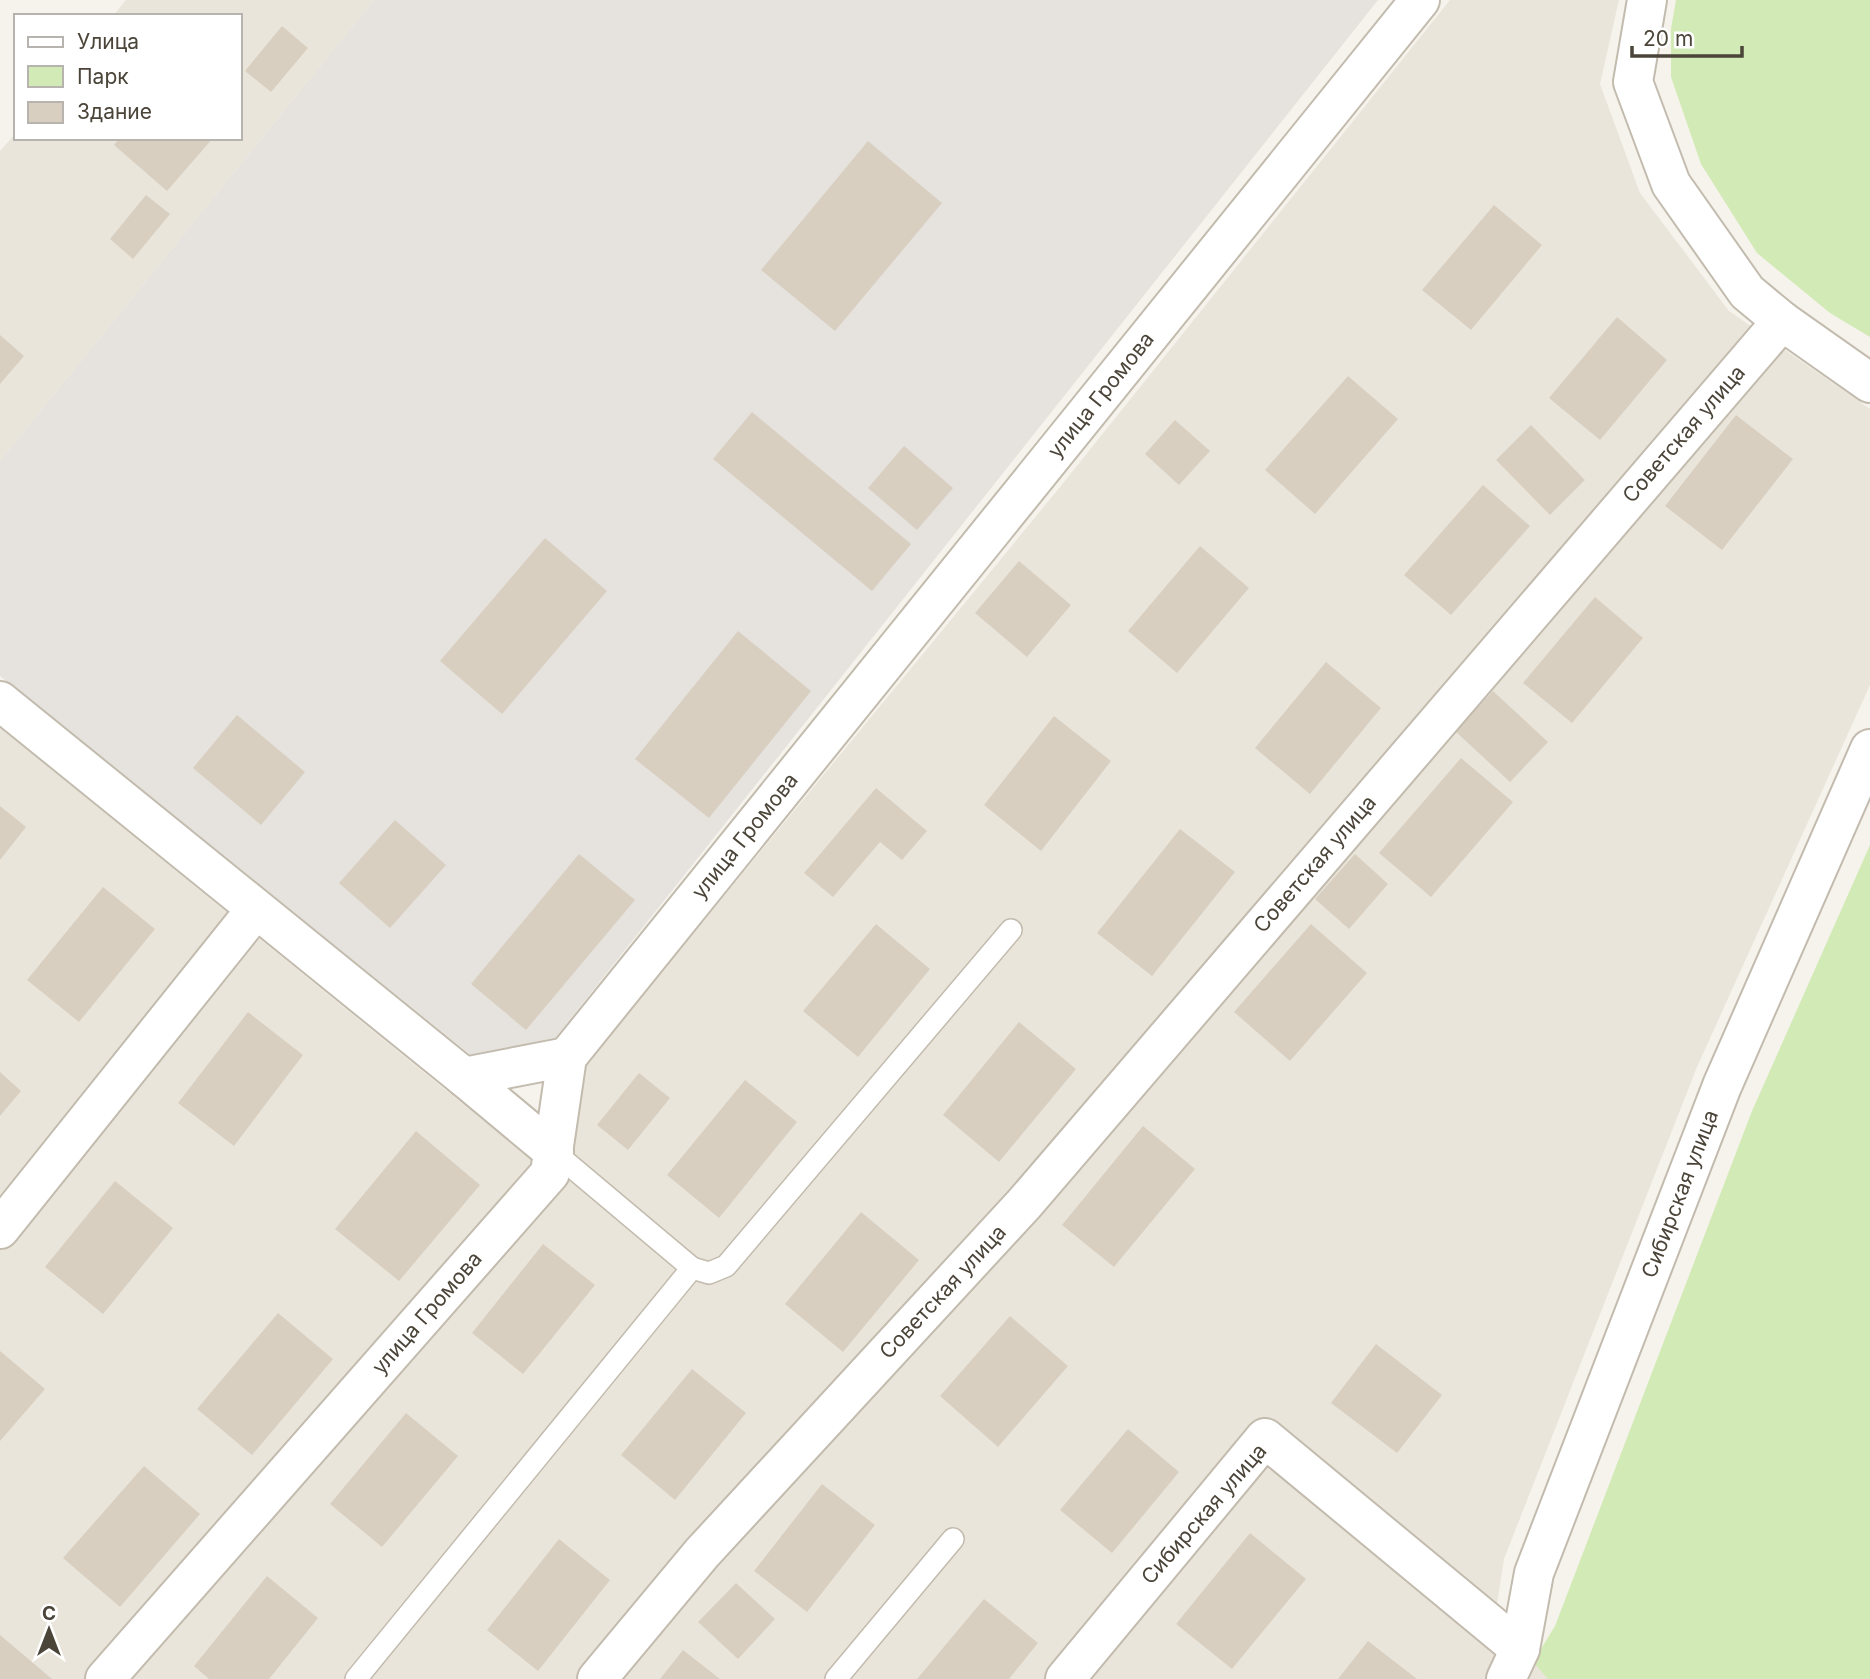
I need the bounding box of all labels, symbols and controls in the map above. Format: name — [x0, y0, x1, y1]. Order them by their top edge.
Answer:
legend — [14, 14, 242, 140]
scale bar — [1632, 14, 1742, 58]
text: 20 m — [1643, 26, 1693, 51]
text: Улица — [77, 29, 139, 54]
text: Парк — [77, 64, 129, 89]
text: Здание — [77, 99, 152, 124]
street label: улица Громова — [1042, 327, 1159, 463]
street label: Советская улица — [1617, 360, 1750, 507]
street label: улица Громова — [686, 768, 803, 904]
street label: Советская улица — [1248, 790, 1381, 937]
street label: Сибирская улица — [1636, 1106, 1723, 1281]
street label: Советская улица — [874, 1220, 1011, 1364]
street label: улица Громова — [367, 1246, 487, 1379]
street label: Сибирская улица — [1136, 1438, 1271, 1589]
north arrow — [14, 1595, 84, 1665]
text: С — [42, 1602, 56, 1625]

